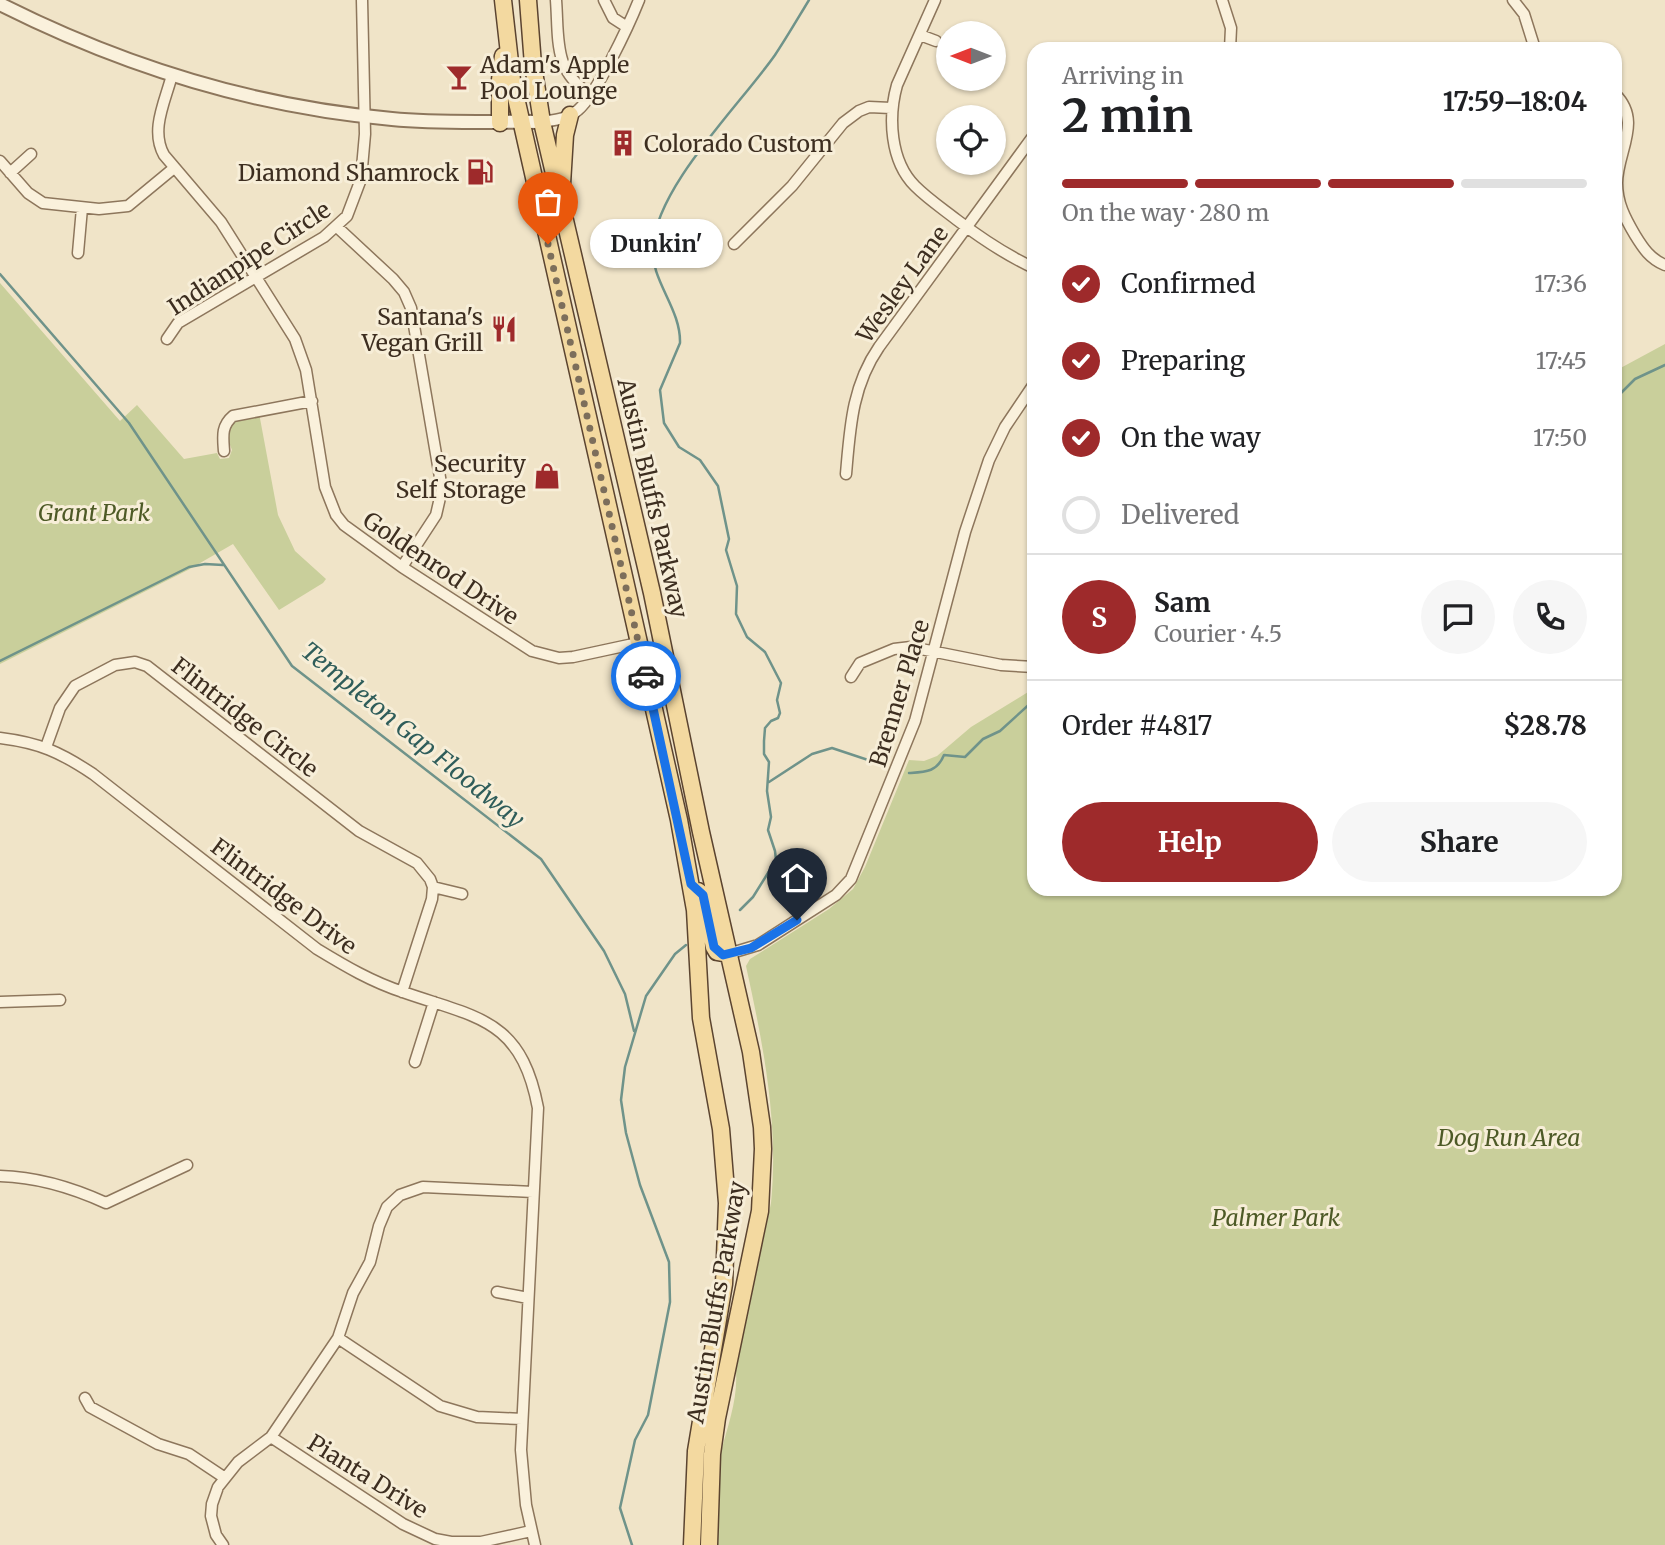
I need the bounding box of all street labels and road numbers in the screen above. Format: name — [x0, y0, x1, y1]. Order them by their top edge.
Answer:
street label: Indianpipe Circle — [162, 195, 336, 321]
street label: Wesley Lane — [849, 220, 954, 349]
street label: Austin Bluffs Parkway — [611, 374, 695, 621]
street label: Goldenrod Drive — [358, 505, 524, 631]
street label: Brenner Place — [863, 616, 935, 770]
street label: Flintridge Circle — [166, 651, 324, 783]
street label: Flintridge Drive — [205, 832, 363, 960]
street label: Austin Bluffs Parkway — [680, 1178, 752, 1426]
street label: Pianta Drive — [303, 1428, 433, 1524]

